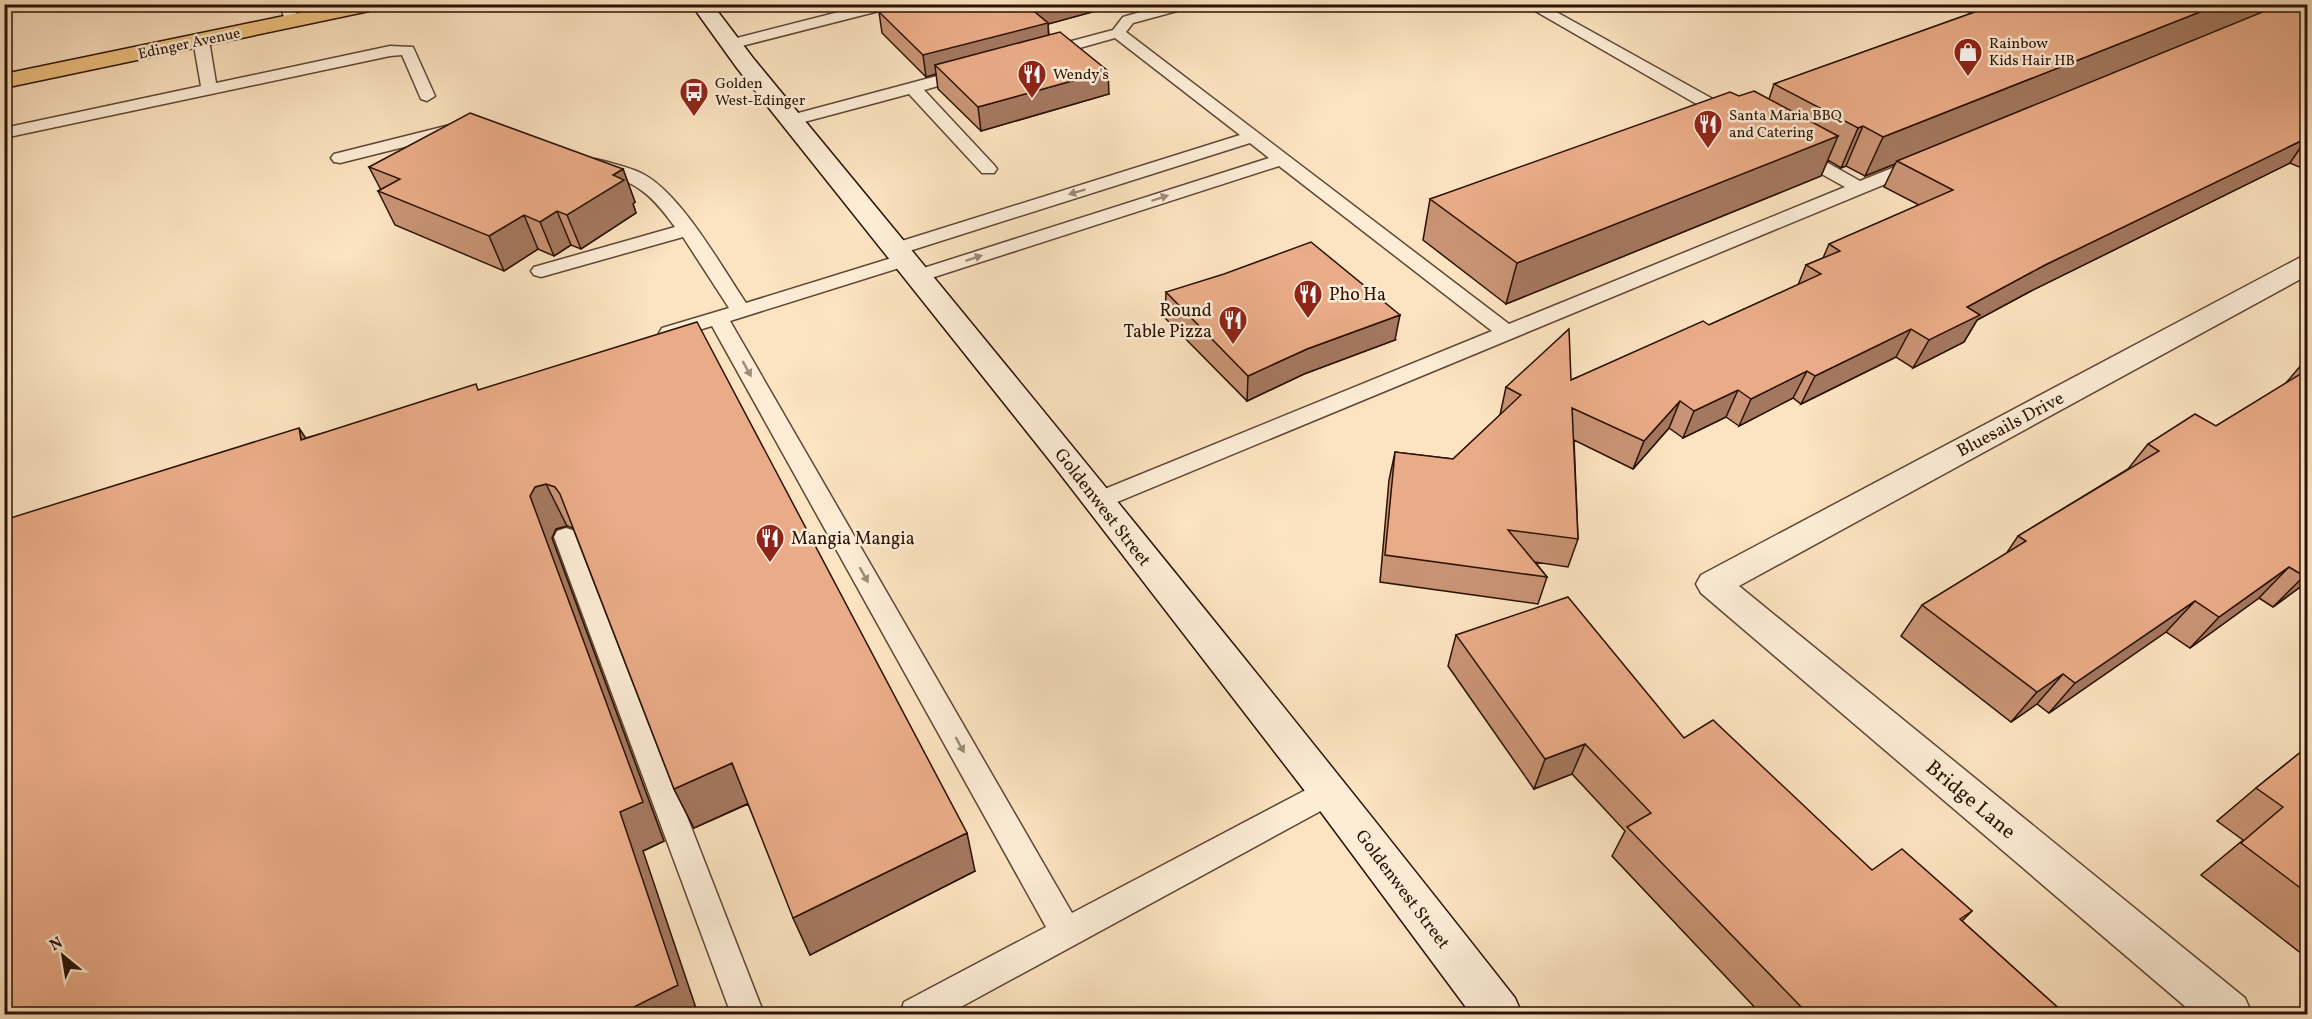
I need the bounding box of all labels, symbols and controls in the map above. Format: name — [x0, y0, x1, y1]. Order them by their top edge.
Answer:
street label: Edinger Avenue — [136, 23, 242, 66]
place label: Rainbow Kids Hair HB — [1989, 34, 2075, 72]
shop icon: Rainbow Kids Hair HB — [1952, 36, 1984, 78]
restaurant icon: Wendy's — [1016, 58, 1048, 100]
place label: Wendy's — [1053, 65, 1109, 86]
place label: Golden West-Edinger — [715, 74, 805, 112]
bus stop icon: Golden West-Edinger — [678, 76, 710, 118]
place label: Santa Maria BBQ and Catering — [1729, 106, 1843, 144]
restaurant icon: Santa Maria BBQ and Catering — [1692, 108, 1724, 150]
one-way arrow — [1068, 188, 1086, 198]
one-way arrow — [1151, 193, 1169, 203]
one-way arrow — [965, 253, 983, 263]
restaurant icon: Pho Ha — [1292, 278, 1324, 320]
place label: Pho Ha — [1329, 283, 1386, 308]
place label: Round Table Pizza — [1124, 299, 1212, 345]
restaurant icon: Round Table Pizza — [1217, 304, 1249, 346]
one-way arrow — [742, 361, 752, 378]
street label: Bluesails Drive — [1953, 387, 2069, 464]
street label: Goldenwest Street — [1048, 444, 1156, 572]
restaurant icon: Mangia Mangia — [754, 522, 786, 564]
place label: Mangia Mangia — [791, 527, 915, 552]
one-way arrow — [858, 567, 869, 583]
one-way arrow — [954, 737, 965, 753]
street label: Bridge Lane — [1919, 754, 2021, 847]
street label: Goldenwest Street — [1349, 825, 1455, 955]
north arrow — [33, 926, 93, 986]
text: N — [46, 932, 67, 957]

